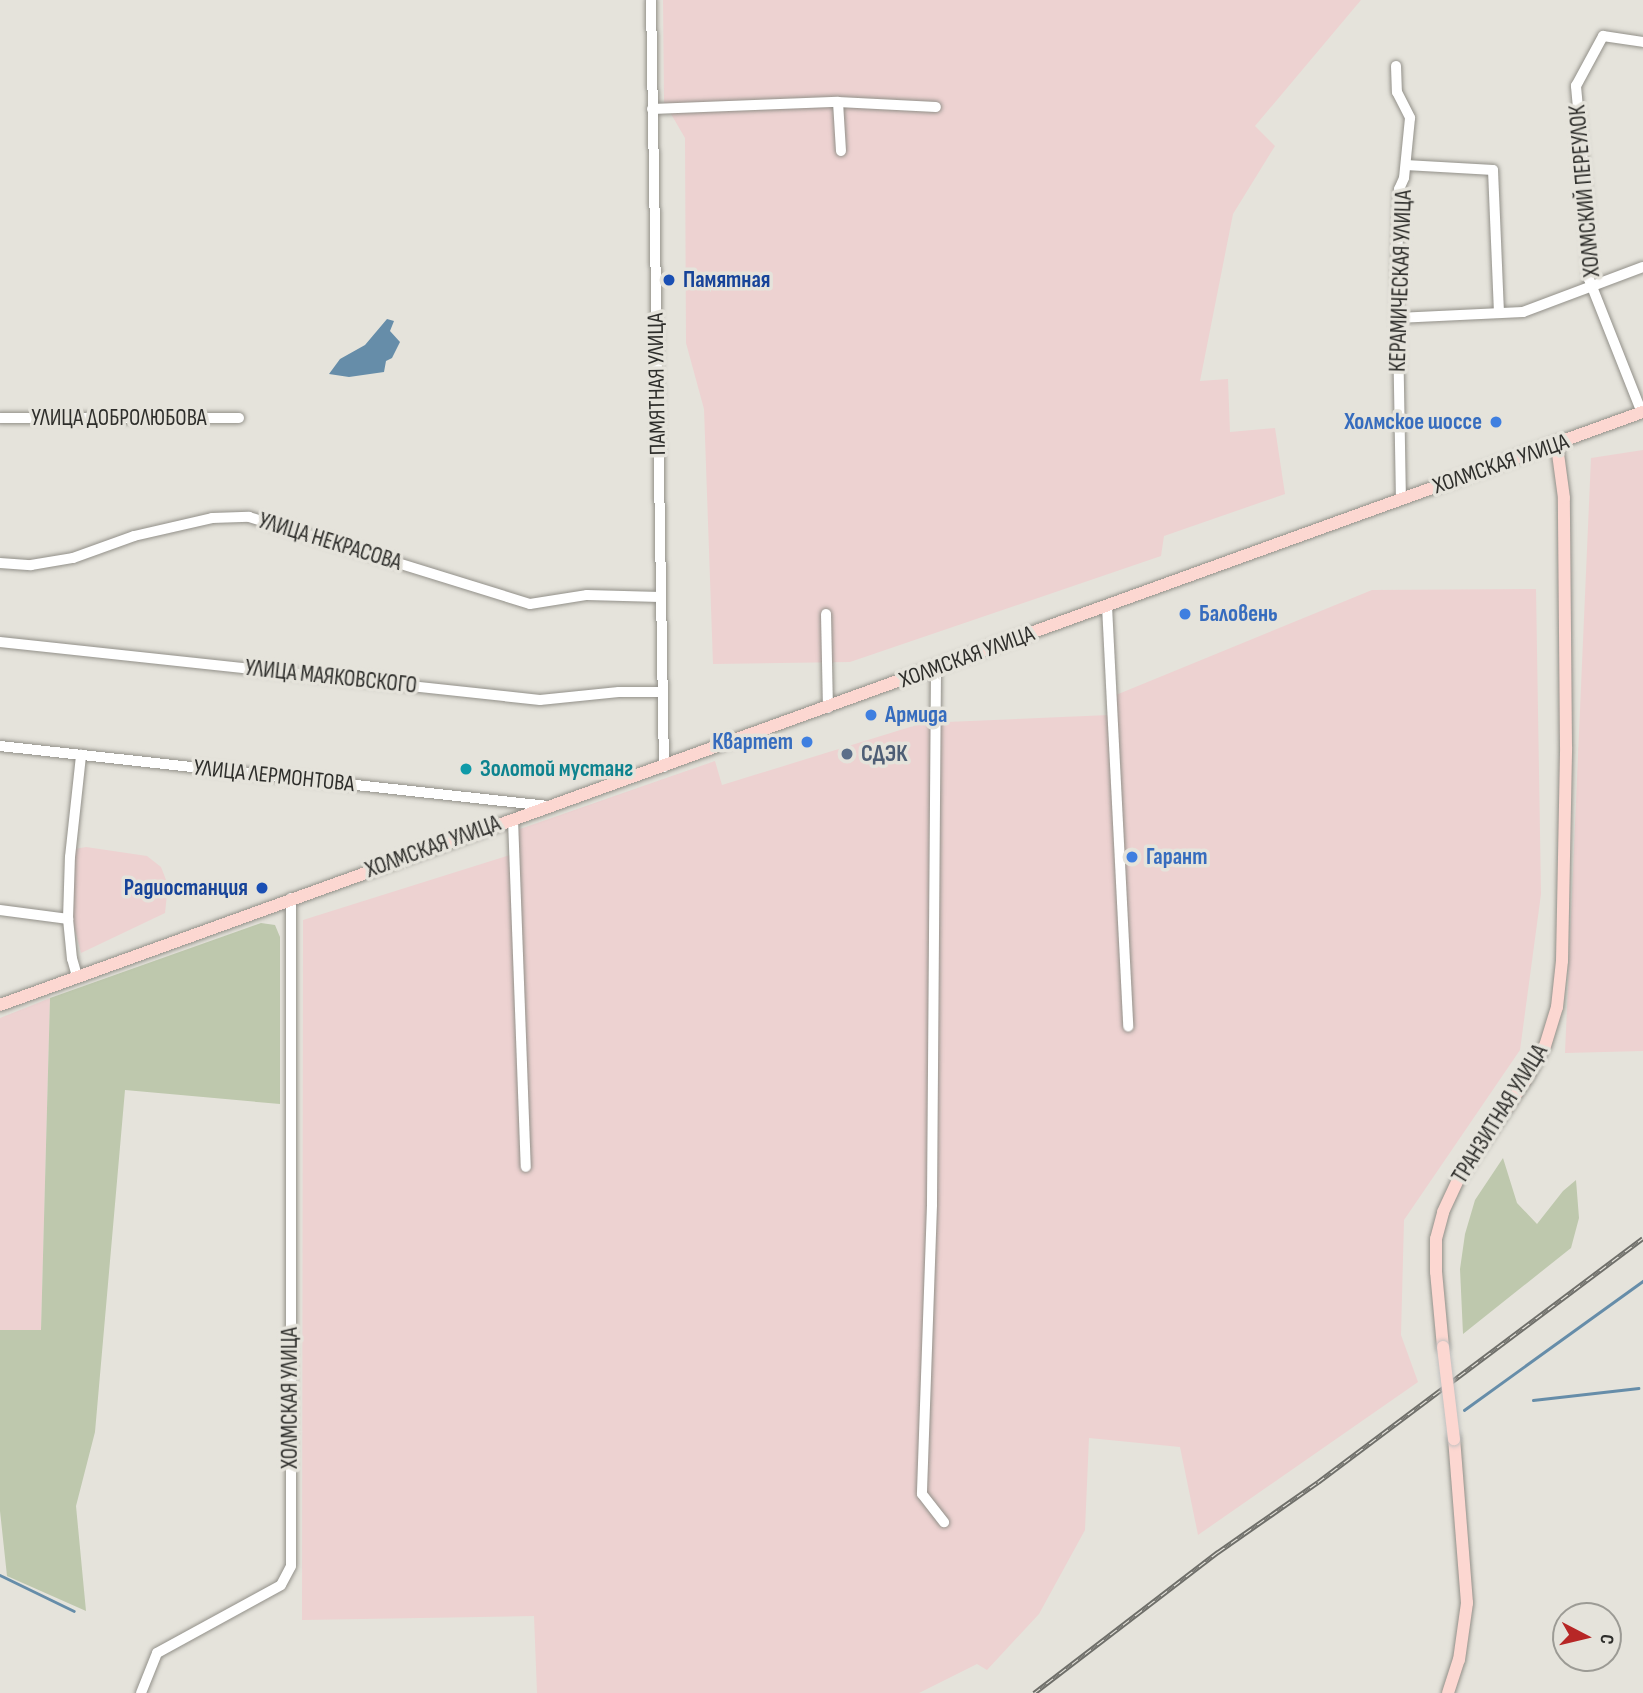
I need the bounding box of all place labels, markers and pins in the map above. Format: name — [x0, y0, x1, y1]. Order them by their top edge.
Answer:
place label: Памятная — [683, 266, 770, 294]
marker: Памятная — [661, 272, 677, 288]
place label: Холмское шоссе — [1344, 408, 1482, 436]
marker: Холмское шоссе — [1488, 414, 1504, 430]
place label: Баловень — [1199, 600, 1278, 628]
marker: Баловень — [1177, 606, 1193, 622]
place label: Армида — [885, 701, 947, 729]
marker: Армида — [863, 707, 879, 723]
place label: Квартет — [712, 728, 793, 756]
marker: Квартет — [799, 734, 815, 750]
place label: СДЭК — [861, 740, 907, 768]
marker: СДЭК — [839, 746, 855, 762]
place label: Золотой мустанг — [480, 755, 633, 783]
marker: Золотой мустанг — [458, 761, 474, 777]
place label: Гарант — [1146, 843, 1207, 871]
marker: Гарант — [1124, 849, 1140, 865]
place label: Радиостанция — [124, 874, 248, 902]
marker: Радиостанция — [254, 880, 270, 896]

